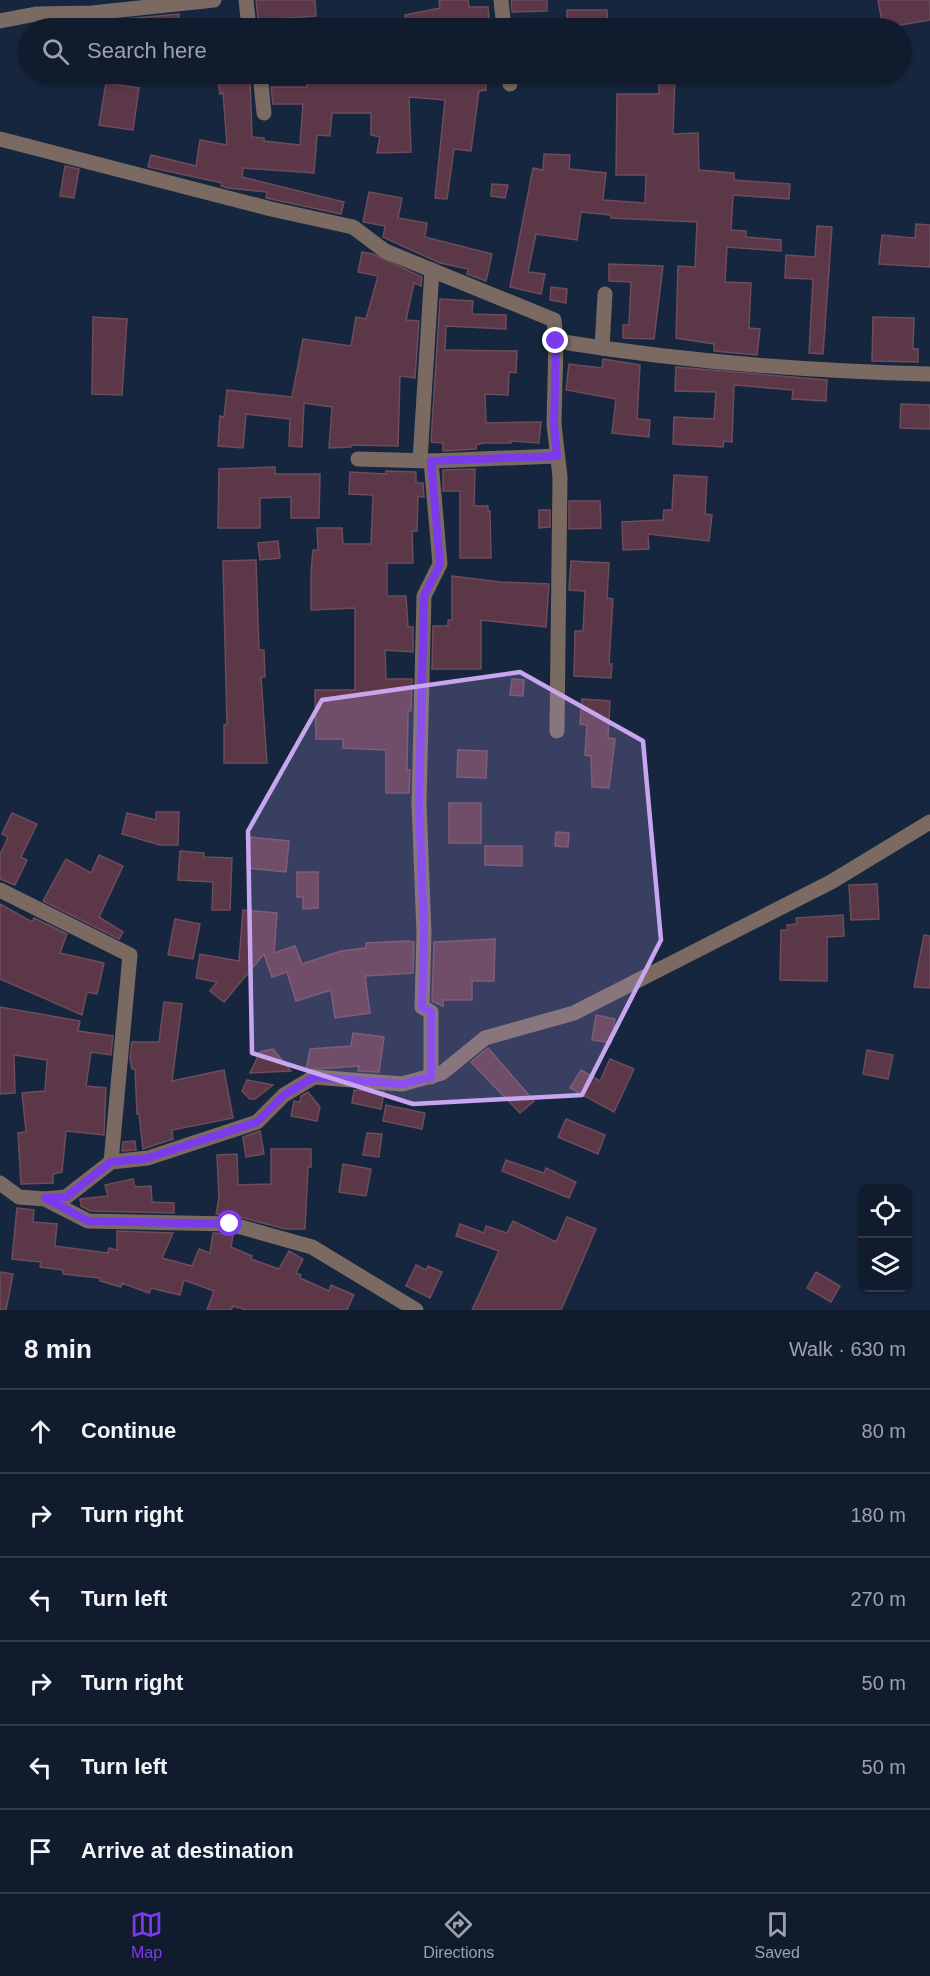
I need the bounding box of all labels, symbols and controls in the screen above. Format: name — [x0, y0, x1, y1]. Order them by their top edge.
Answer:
search box — [18, 18, 912, 84]
icon: search — [39, 35, 72, 68]
text: Search here — [87, 38, 207, 63]
route end — [542, 327, 568, 353]
map controls — [858, 1184, 912, 1292]
button: locate — [858, 1184, 912, 1238]
route start — [216, 1210, 242, 1236]
button: layers — [858, 1238, 912, 1292]
text: 8 min — [24, 1334, 92, 1364]
text: Walk · 630 m — [789, 1338, 906, 1360]
icon: ahead — [24, 1415, 57, 1448]
text: Continue — [81, 1418, 176, 1443]
text: 80 m — [862, 1420, 906, 1442]
icon: right — [24, 1499, 57, 1532]
text: Turn right — [81, 1502, 183, 1527]
text: 180 m — [850, 1504, 906, 1526]
icon: left — [24, 1583, 57, 1616]
text: Turn left — [81, 1586, 167, 1611]
text: 270 m — [850, 1588, 906, 1610]
icon: right — [24, 1667, 57, 1700]
text: Turn right — [81, 1670, 183, 1695]
text: 50 m — [862, 1672, 906, 1694]
icon: left — [24, 1751, 57, 1784]
text: Turn left — [81, 1754, 167, 1779]
text: 50 m — [862, 1756, 906, 1778]
icon: arrive — [24, 1835, 57, 1868]
text: Arrive at destination — [81, 1838, 294, 1863]
tab: Map — [130, 1908, 163, 1962]
tab: Directions — [423, 1908, 494, 1962]
tab: Saved — [755, 1908, 800, 1962]

